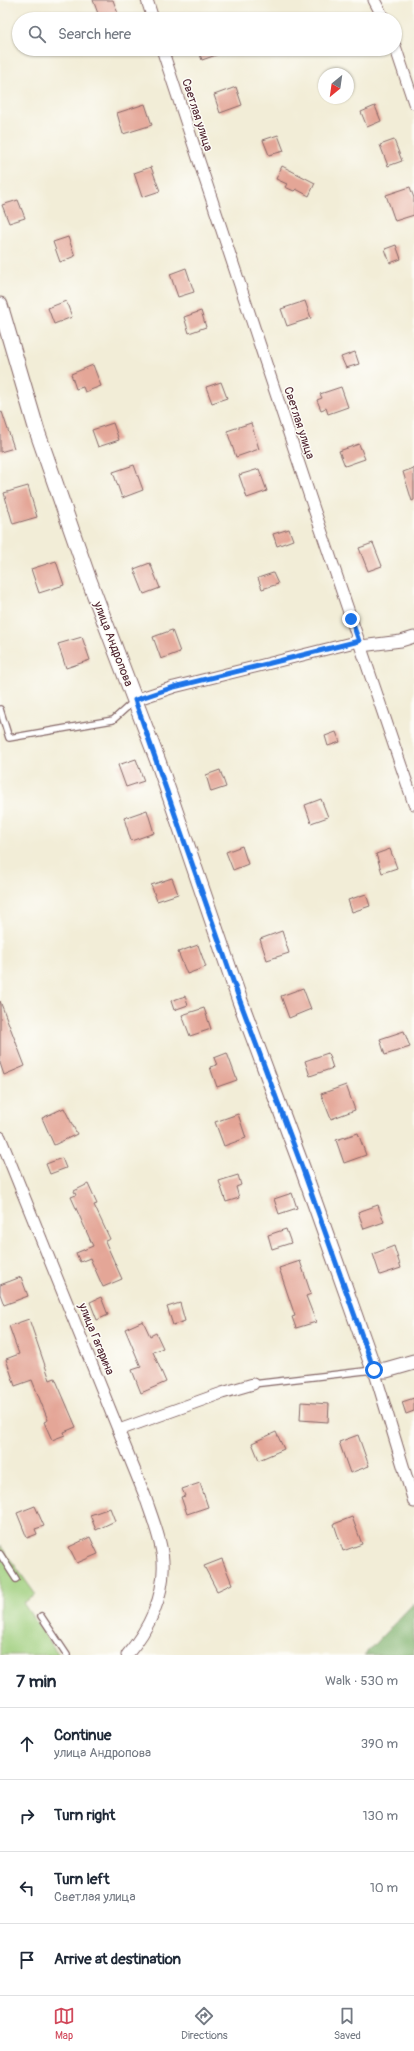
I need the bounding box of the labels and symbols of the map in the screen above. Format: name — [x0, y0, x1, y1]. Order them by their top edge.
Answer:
north arrow — [318, 68, 354, 104]
street label: Светлая улица — [178, 77, 216, 153]
street label: Светлая улица — [280, 385, 318, 461]
street label: улица Андропова — [90, 599, 136, 689]
route end — [342, 610, 360, 628]
street label: улица Гагарина — [74, 1300, 117, 1377]
route start — [365, 1361, 383, 1379]

